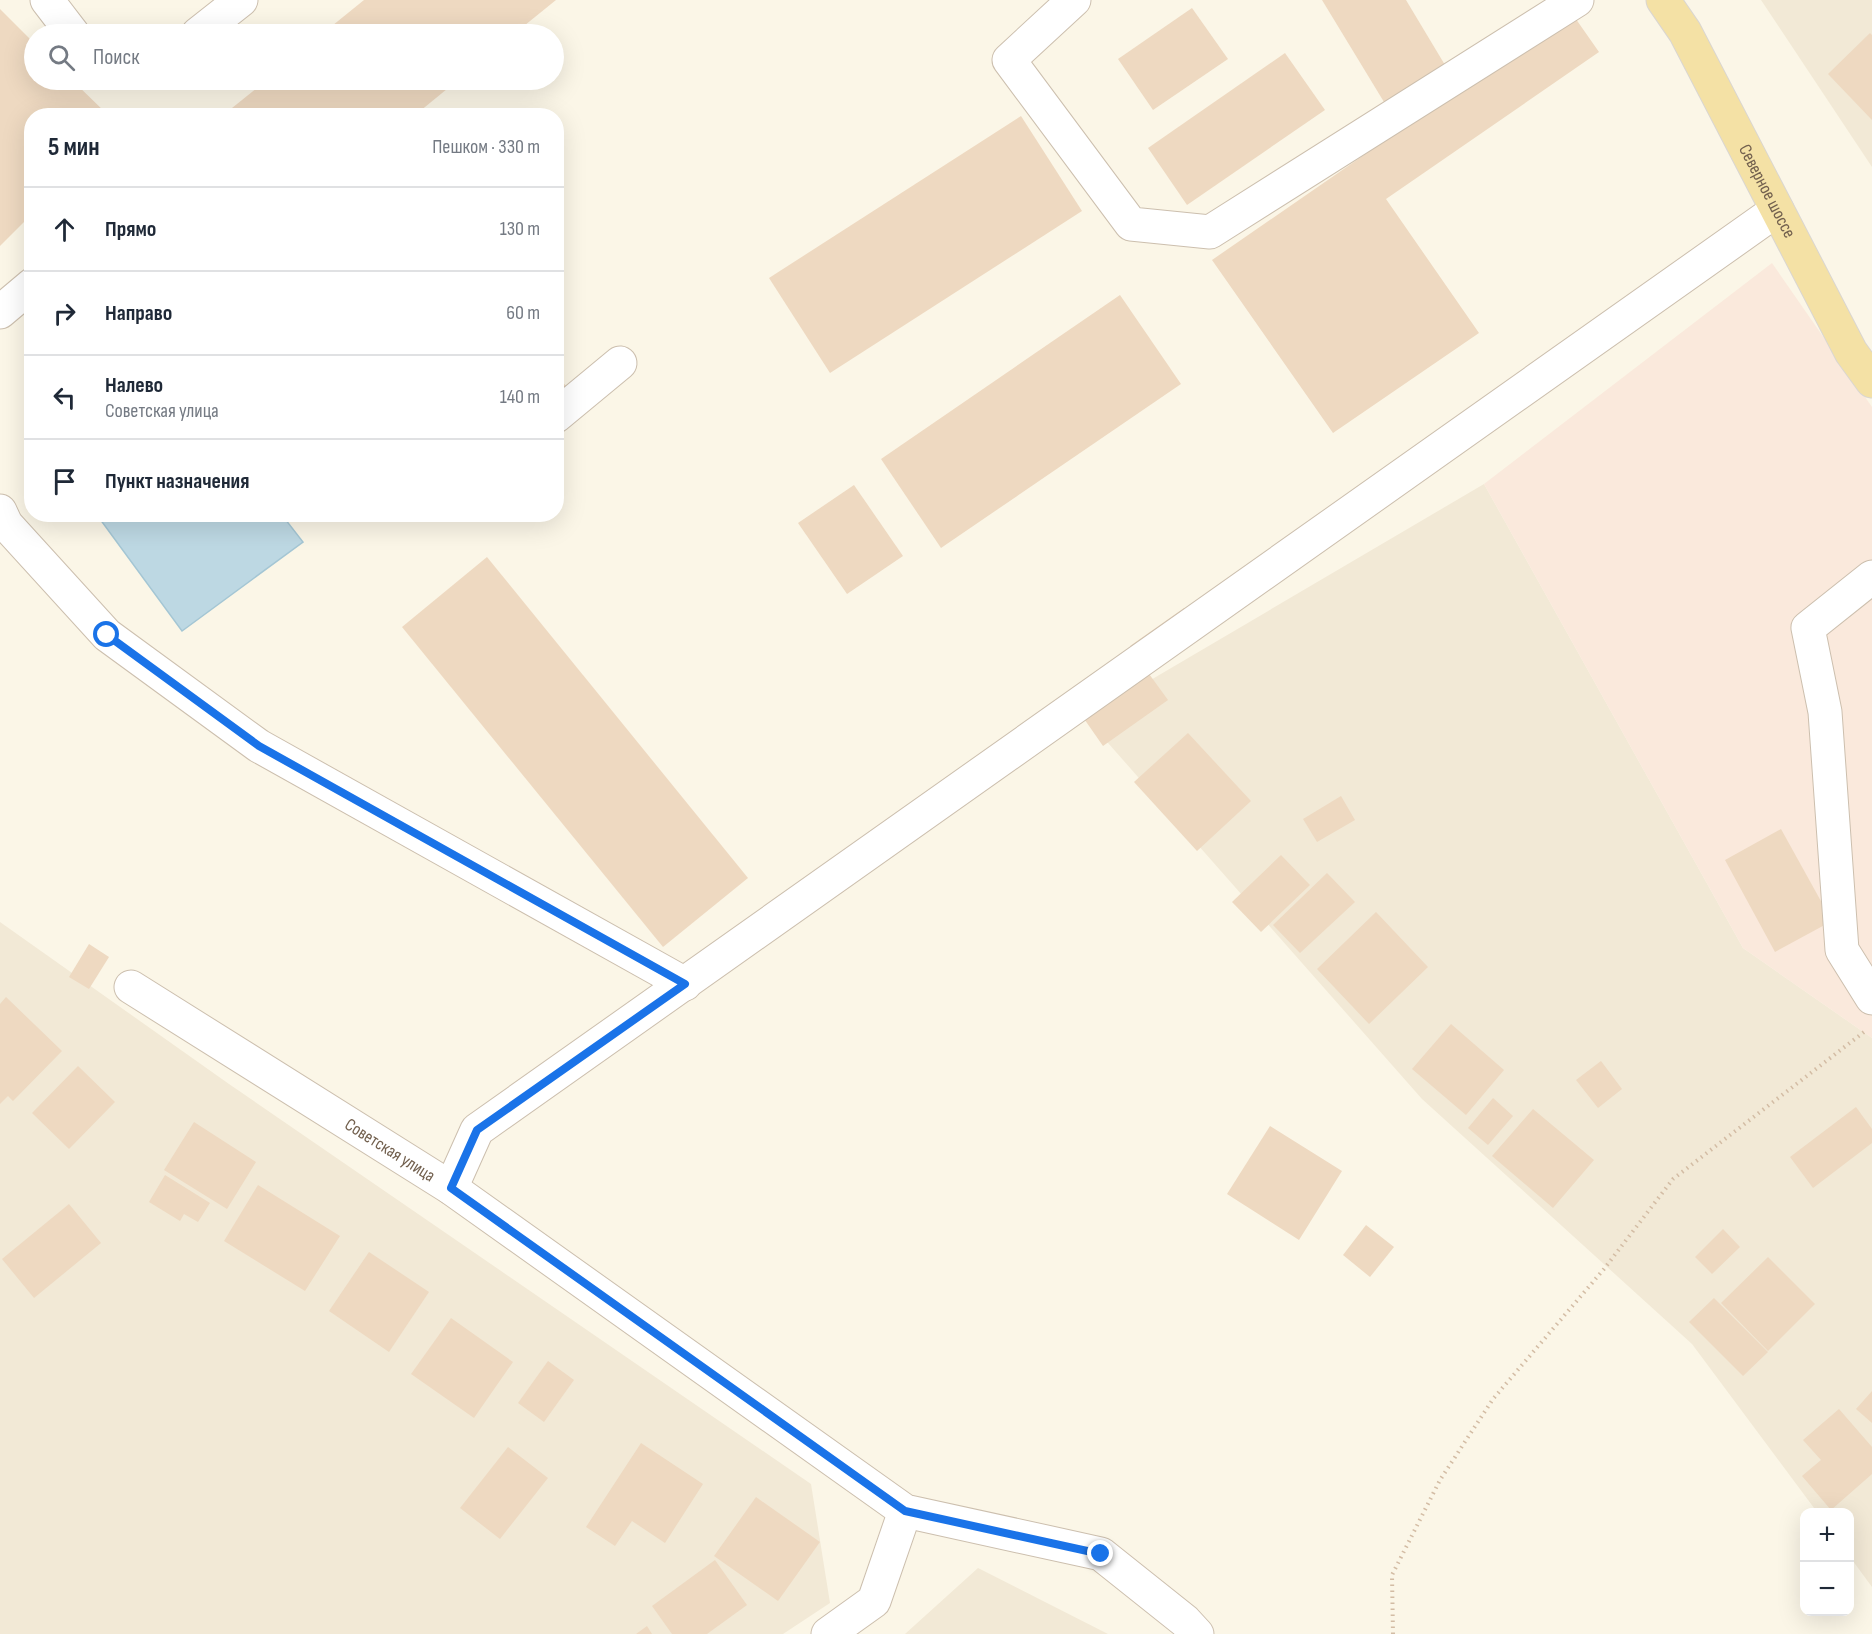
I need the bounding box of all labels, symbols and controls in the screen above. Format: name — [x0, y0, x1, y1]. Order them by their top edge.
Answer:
search box — [24, 24, 564, 90]
icon: search — [45, 41, 78, 74]
text: Поиск — [93, 44, 139, 71]
text: 5 мин — [48, 132, 100, 163]
text: Пешком · 330 m — [432, 135, 540, 159]
street label: Северное шоссе — [1734, 141, 1800, 242]
icon: ahead — [48, 213, 81, 246]
text: Прямо — [105, 216, 156, 243]
text: 130 m — [500, 217, 540, 241]
icon: right — [48, 297, 81, 330]
text: Направо — [105, 300, 172, 327]
text: 60 m — [506, 301, 540, 325]
text: Налево — [105, 372, 163, 399]
icon: left — [48, 381, 81, 414]
text: 140 m — [500, 385, 540, 409]
text: Советская улица — [105, 399, 219, 423]
icon: arrive — [48, 465, 81, 498]
text: Пункт назначения — [105, 468, 249, 495]
route start — [93, 621, 119, 647]
street label: Советская улица — [341, 1114, 439, 1186]
map controls — [1800, 1508, 1854, 1616]
button: + — [1800, 1508, 1854, 1562]
route end — [1087, 1540, 1113, 1566]
button: − — [1800, 1562, 1854, 1616]

